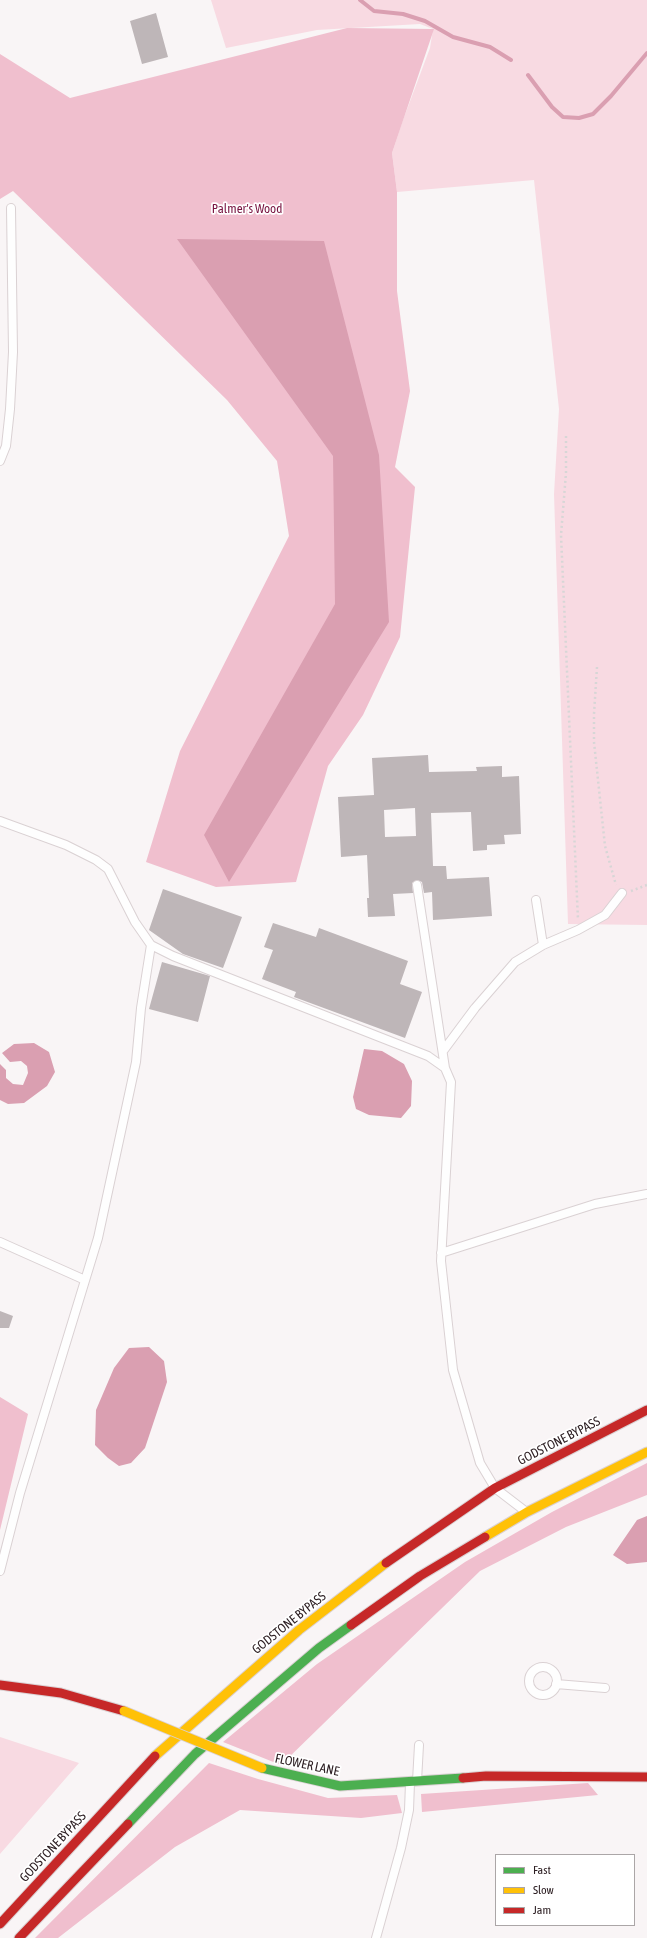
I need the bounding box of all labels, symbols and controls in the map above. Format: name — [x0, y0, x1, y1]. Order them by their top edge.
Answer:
park label: Palmer's Wood — [212, 201, 282, 217]
street label: GODSTONE BYPASS — [515, 1414, 603, 1468]
street label: GODSTONE BYPASS — [249, 1589, 329, 1657]
street label: FLOWER LANE — [273, 1751, 341, 1779]
street label: GODSTONE BYPASS — [16, 1809, 90, 1885]
legend — [495, 1854, 635, 1926]
text: Fast — [533, 1863, 551, 1877]
text: Slow — [533, 1883, 554, 1897]
text: Jam — [533, 1903, 551, 1917]

